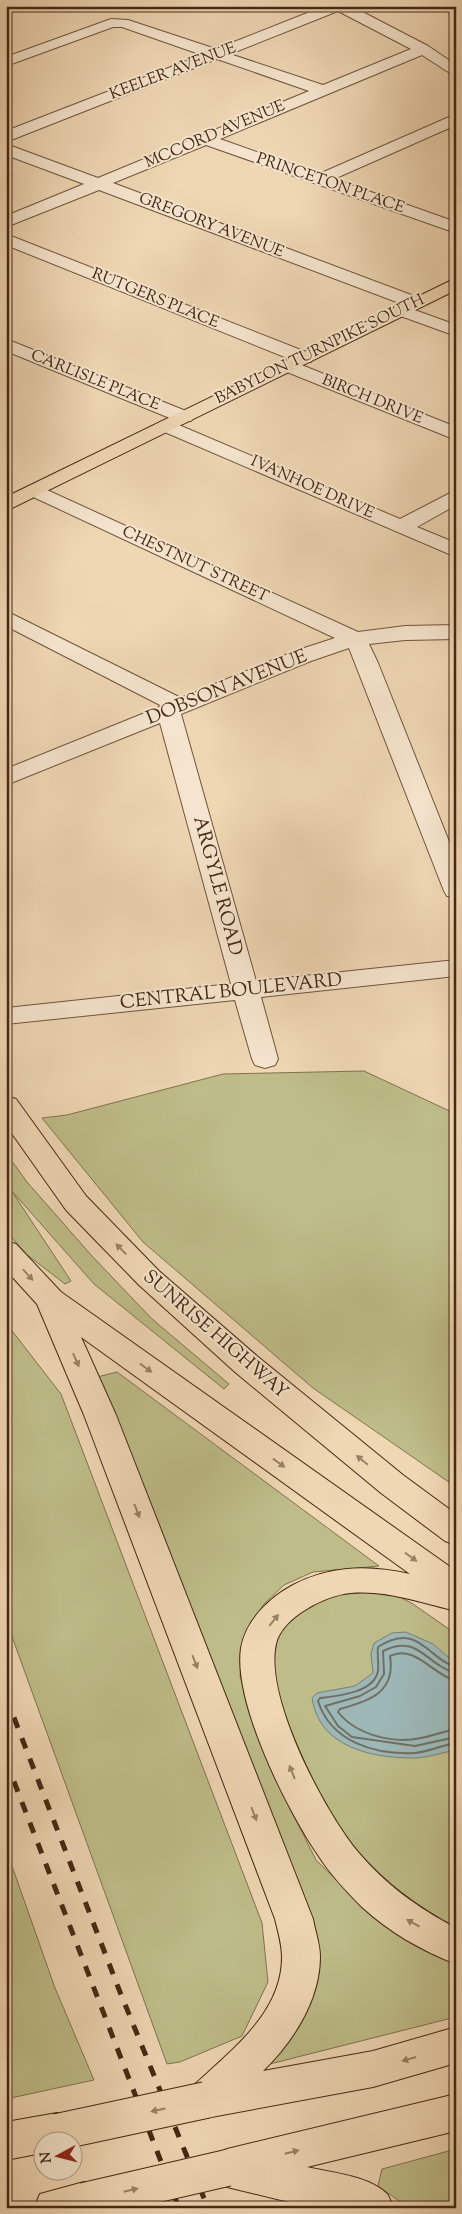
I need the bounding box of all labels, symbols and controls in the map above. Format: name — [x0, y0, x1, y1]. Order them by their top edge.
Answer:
street label: KEELER AVENUE — [106, 37, 240, 107]
street label: MCCORD AVENUE — [141, 95, 289, 175]
street label: PRINCETON PLACE — [253, 148, 408, 220]
street label: GREGORY AVENUE — [135, 188, 287, 264]
street label: RUTGERS PLACE — [88, 263, 222, 335]
street label: BABYLON TURNPIKE SOUTH — [211, 289, 429, 411]
street label: CARLISLE PLACE — [27, 345, 163, 418]
street label: BIRCH DRIVE — [318, 369, 426, 431]
street label: IVANHOE DRIVE — [247, 450, 378, 526]
street label: CHESTNUT STREET — [118, 521, 272, 609]
street label: DOBSON AVENUE — [142, 643, 312, 733]
street label: ARGYLE ROAD — [185, 813, 249, 959]
street label: CENTRAL BOULEVARD — [119, 967, 343, 1017]
one-way arrow — [115, 1244, 127, 1256]
street label: SUNRISE HIGHWAY — [136, 1264, 294, 1406]
one-way arrow — [22, 1269, 34, 1281]
one-way arrow — [73, 1353, 81, 1367]
one-way arrow — [139, 1363, 153, 1373]
one-way arrow — [356, 1454, 369, 1465]
one-way arrow — [272, 1458, 285, 1468]
one-way arrow — [134, 1503, 141, 1518]
one-way arrow — [404, 1552, 418, 1562]
one-way arrow — [268, 1613, 279, 1626]
one-way arrow — [192, 1655, 200, 1669]
one-way arrow — [287, 1765, 295, 1779]
one-way arrow — [250, 1807, 258, 1822]
one-way arrow — [407, 1918, 420, 1927]
one-way arrow — [401, 2055, 416, 2063]
one-way arrow — [150, 2106, 165, 2114]
north arrow — [32, 2132, 82, 2182]
one-way arrow — [284, 2148, 299, 2156]
text: N — [36, 2151, 58, 2164]
one-way arrow — [124, 2186, 139, 2194]

